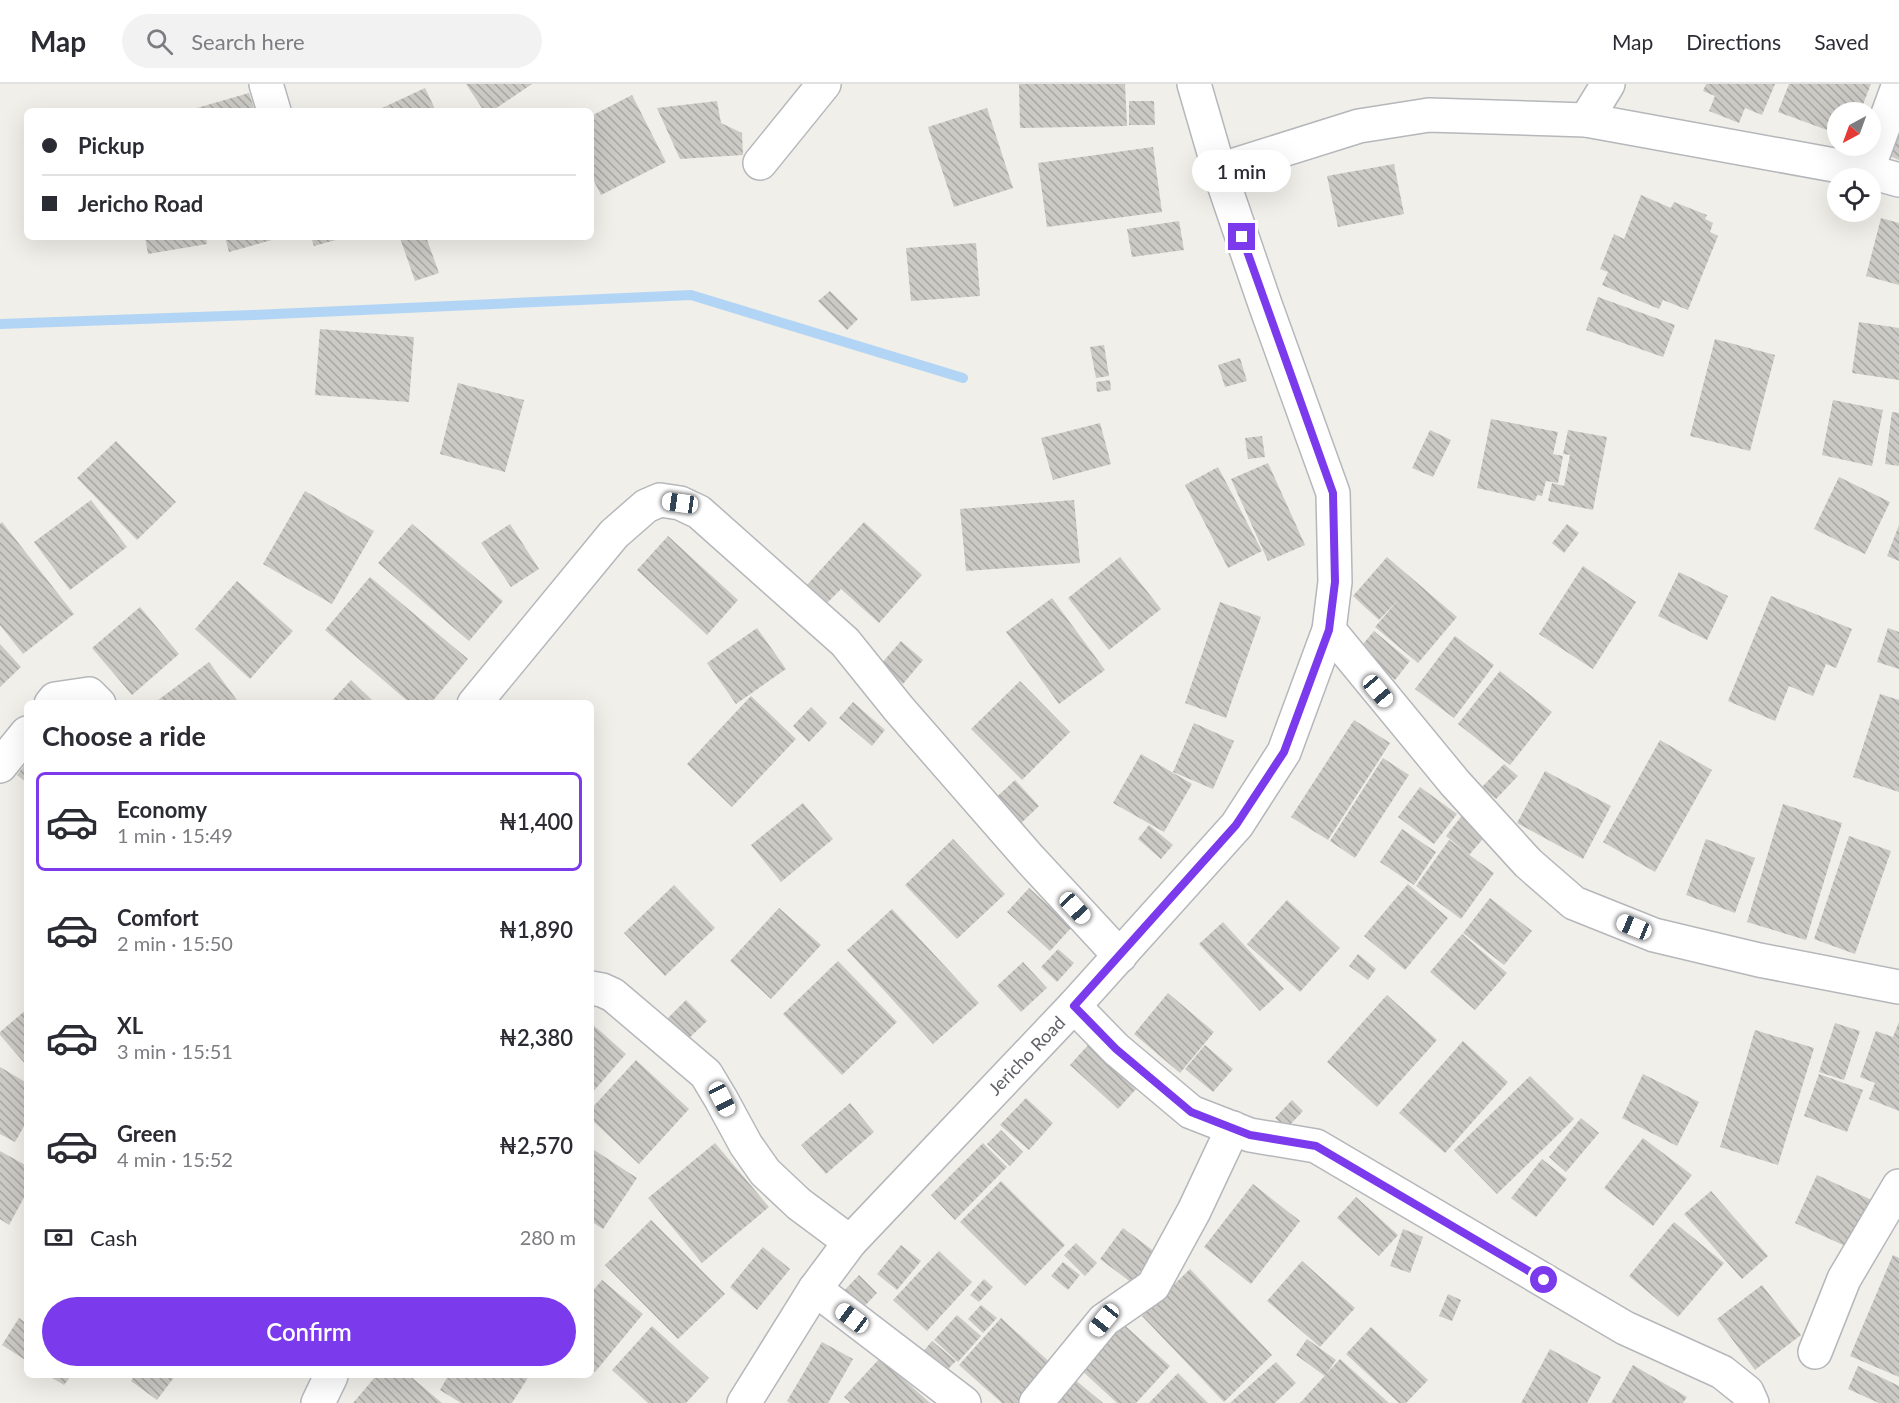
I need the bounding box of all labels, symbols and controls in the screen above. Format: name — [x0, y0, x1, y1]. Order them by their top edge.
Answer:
search box — [122, 14, 542, 68]
text: Map — [30, 24, 86, 58]
icon: search — [143, 25, 176, 58]
text: Search here — [191, 28, 305, 55]
text: Map — [1612, 29, 1653, 54]
text: Directions — [1686, 29, 1781, 54]
text: Saved — [1814, 29, 1869, 54]
north arrow — [1827, 102, 1881, 156]
map controls — [1827, 102, 1881, 222]
text: Pickup — [78, 132, 144, 159]
callout: 1 min — [1192, 150, 1292, 192]
text: 1 min — [1217, 159, 1266, 183]
button: locate — [1827, 168, 1881, 222]
text: Jericho Road — [78, 190, 203, 217]
route end — [1228, 223, 1255, 250]
car — [661, 492, 699, 514]
car — [1360, 671, 1396, 711]
text: Choose a ride — [42, 719, 206, 752]
icon: car — [45, 795, 99, 849]
text: Economy — [117, 796, 207, 823]
text: ₦1,400 — [499, 808, 573, 835]
text: 1 min · 15:49 — [117, 823, 233, 847]
car — [1056, 889, 1094, 927]
icon: car — [45, 903, 99, 957]
text: Comfort — [117, 904, 199, 931]
car — [1614, 912, 1654, 942]
text: ₦1,890 — [499, 916, 573, 943]
text: 2 min · 15:50 — [117, 931, 233, 955]
icon: car — [45, 1011, 99, 1065]
street label: Jericho Road — [983, 1011, 1069, 1099]
text: XL — [117, 1012, 143, 1039]
text: ₦2,380 — [499, 1024, 573, 1051]
text: 3 min · 15:51 — [117, 1039, 233, 1063]
car — [706, 1079, 738, 1119]
icon: car — [45, 1119, 99, 1173]
text: Green — [117, 1120, 177, 1147]
text: ₦2,570 — [499, 1132, 573, 1159]
text: 4 min · 15:52 — [117, 1147, 233, 1171]
icon: cash — [42, 1221, 75, 1254]
text: Cash — [90, 1224, 137, 1251]
text: 280 m — [520, 1225, 576, 1249]
route start — [1530, 1266, 1557, 1293]
button: Confirm — [42, 1297, 576, 1366]
car — [832, 1300, 872, 1336]
car — [1086, 1300, 1122, 1340]

